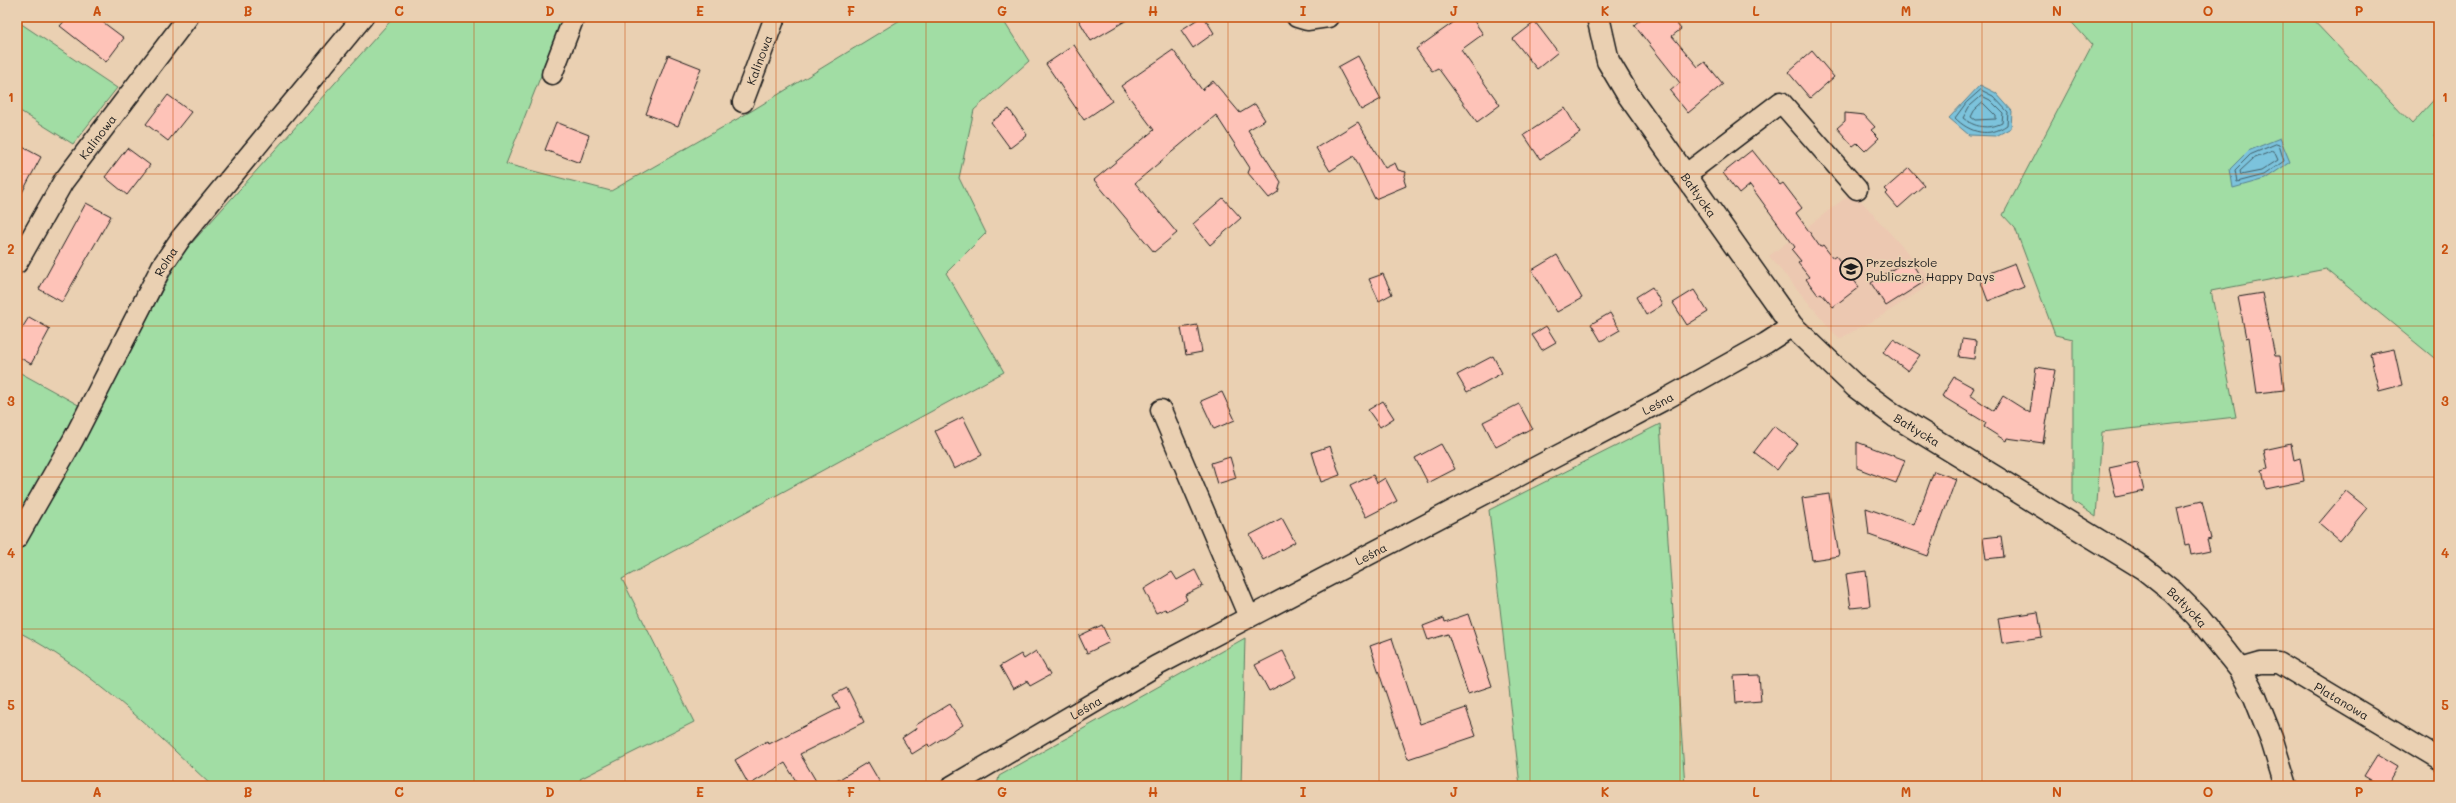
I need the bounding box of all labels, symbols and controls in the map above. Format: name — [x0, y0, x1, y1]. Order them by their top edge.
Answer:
text: A — [92, 2, 102, 19]
text: B — [244, 2, 253, 19]
text: C — [394, 2, 404, 19]
text: D — [545, 2, 555, 19]
text: E — [696, 2, 704, 19]
text: F — [847, 2, 855, 19]
text: G — [997, 2, 1007, 19]
text: H — [1148, 2, 1158, 19]
text: I — [1300, 2, 1307, 19]
text: J — [1450, 2, 1458, 19]
text: K — [1601, 2, 1610, 19]
text: L — [1752, 2, 1760, 19]
text: M — [1901, 2, 1911, 19]
text: N — [2052, 2, 2062, 19]
text: O — [2203, 2, 2213, 19]
text: P — [2355, 2, 2364, 19]
street label: Kalinowa — [742, 33, 776, 87]
text: 1 — [8, 88, 14, 105]
text: 1 — [2442, 88, 2448, 105]
street label: Kalinowa — [75, 111, 119, 162]
street label: Bałtycka — [1678, 169, 1720, 220]
text: 2 — [7, 240, 15, 257]
text: 2 — [2441, 240, 2449, 257]
street label: Rolna — [150, 244, 181, 279]
place label: Przedszkole Publiczne Happy Days — [1866, 254, 1995, 284]
school or university icon: Przedszkole Publiczne Happy Days — [1838, 256, 1864, 282]
street label: Leśna — [1639, 388, 1676, 418]
text: 3 — [7, 392, 15, 409]
text: 3 — [2441, 392, 2449, 409]
street label: Bałtycka — [1891, 409, 1943, 450]
street label: Leśna — [1352, 539, 1389, 568]
text: 4 — [7, 544, 15, 561]
text: 4 — [2441, 544, 2449, 561]
street label: Bałtycka — [2164, 583, 2211, 631]
street label: Platanowa — [2311, 678, 2372, 723]
street label: Leśna — [1067, 692, 1104, 723]
text: 5 — [7, 696, 15, 713]
text: 5 — [2441, 696, 2449, 713]
text: A — [92, 783, 102, 800]
text: B — [244, 783, 253, 800]
text: C — [394, 783, 404, 800]
text: D — [545, 783, 555, 800]
text: E — [696, 783, 704, 800]
text: F — [847, 783, 855, 800]
text: G — [997, 783, 1007, 800]
text: H — [1148, 783, 1158, 800]
text: I — [1300, 783, 1307, 800]
text: J — [1450, 783, 1458, 800]
text: K — [1601, 783, 1610, 800]
text: L — [1752, 783, 1760, 800]
text: M — [1901, 783, 1911, 800]
text: N — [2052, 783, 2062, 800]
text: O — [2203, 783, 2213, 800]
text: P — [2355, 783, 2364, 800]

